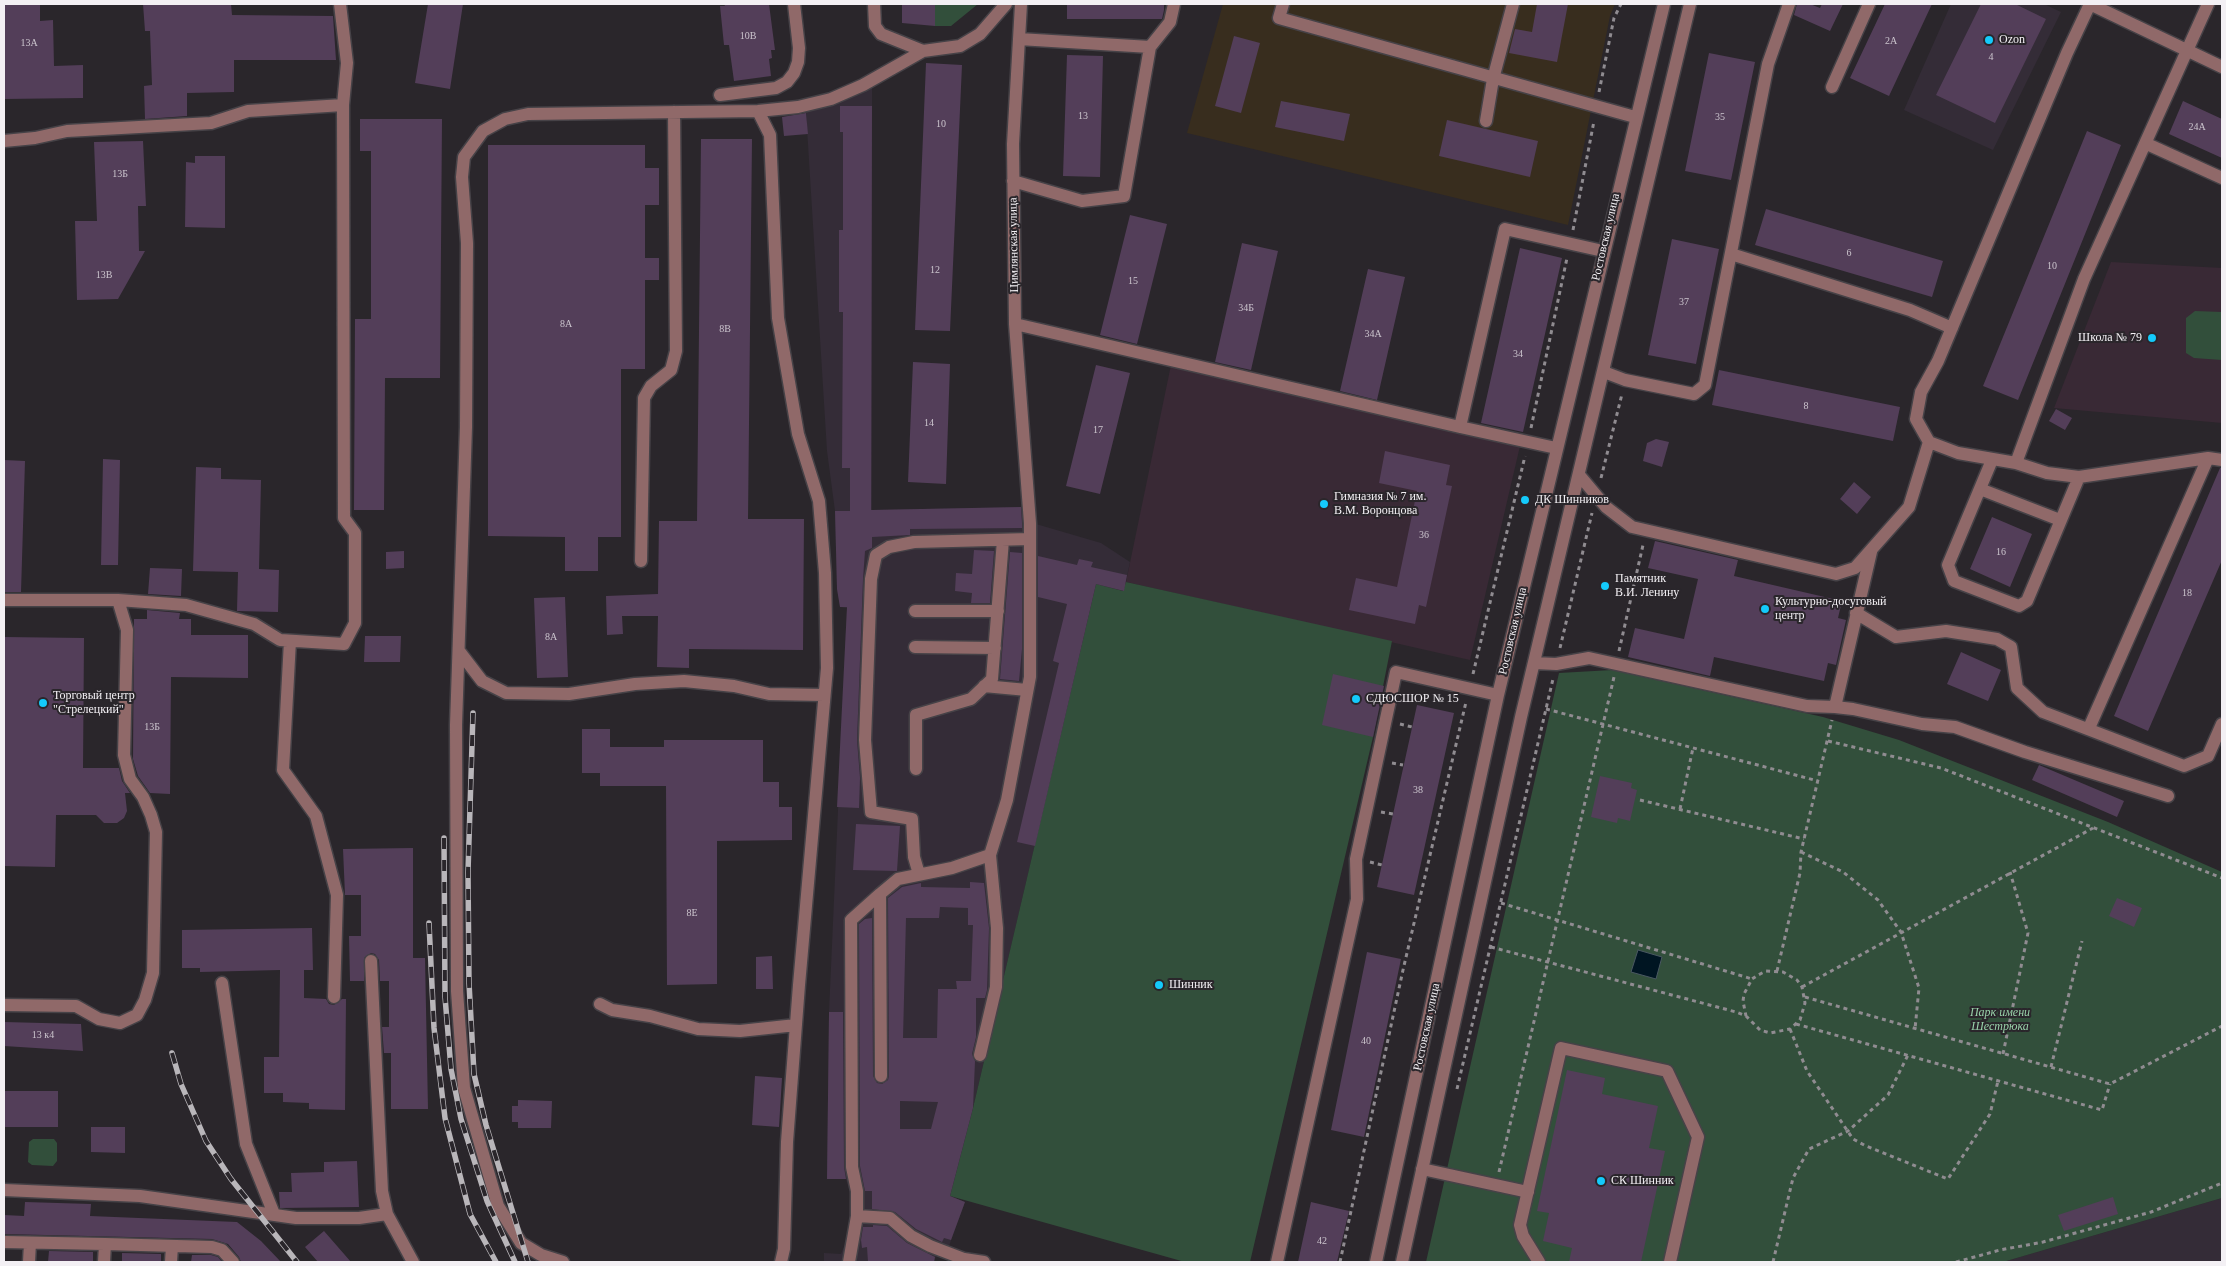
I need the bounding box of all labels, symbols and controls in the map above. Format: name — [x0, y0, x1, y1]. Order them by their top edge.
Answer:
house number: 10В — [740, 30, 756, 42]
place label: Ozon — [1999, 33, 2025, 47]
marker: Ozon — [1983, 34, 1995, 46]
house number: 2А — [1885, 35, 1897, 47]
house number: 13А — [20, 37, 38, 49]
house number: 4 — [1988, 51, 1994, 63]
house number: 13 — [1078, 110, 1088, 122]
house number: 35 — [1715, 111, 1725, 123]
house number: 10 — [936, 118, 946, 130]
house number: 24А — [2188, 121, 2206, 133]
house number: 13Б — [112, 168, 128, 180]
street label: Ростовская улица — [1589, 192, 1623, 282]
street label: Цимлянская улица — [1006, 197, 1022, 293]
house number: 6 — [1846, 247, 1852, 259]
house number: 10 — [2047, 260, 2057, 272]
house number: 12 — [930, 264, 940, 276]
house number: 13В — [96, 269, 112, 281]
house number: 15 — [1128, 275, 1138, 287]
house number: 37 — [1679, 296, 1689, 308]
house number: 34Б — [1238, 302, 1254, 314]
house number: 8А — [560, 318, 572, 330]
house number: 8В — [719, 323, 731, 335]
house number: 34А — [1364, 328, 1382, 340]
place label: Школа № 79 — [2078, 331, 2142, 345]
marker: Школа № 79 — [2146, 332, 2158, 344]
house number: 34 — [1513, 348, 1523, 360]
house number: 8 — [1804, 400, 1808, 412]
house number: 14 — [924, 417, 934, 429]
house number: 17 — [1093, 424, 1103, 436]
place label: Гимназия № 7 им. В.М. Воронцова — [1334, 490, 1426, 518]
place label: ДК Шинников — [1535, 493, 1609, 507]
marker: ДК Шинников — [1519, 494, 1531, 506]
marker: Гимназия № 7 им. В.М. Воронцова — [1318, 498, 1330, 510]
house number: 36 — [1419, 529, 1429, 541]
house number: 16 — [1996, 546, 2006, 558]
place label: Памятник В.И. Ленину — [1615, 572, 1679, 600]
marker: Памятник В.И. Ленину — [1599, 580, 1611, 592]
street label: Ростовская улица — [1496, 586, 1530, 676]
house number: 18 — [2182, 587, 2192, 599]
place label: Культурно-досуговый центр — [1775, 595, 1886, 623]
marker: Культурно-досуговый центр — [1759, 603, 1771, 615]
house number: 8А — [545, 631, 557, 643]
place label: Торговый центр "Стрелецкий" — [53, 689, 135, 717]
place label: СДЮСШОР № 15 — [1366, 692, 1459, 706]
marker: СДЮСШОР № 15 — [1350, 693, 1362, 705]
marker: Торговый центр "Стрелецкий" — [37, 697, 49, 709]
house number: 13Б — [144, 721, 160, 733]
house number: 38 — [1413, 784, 1423, 796]
house number: 8Е — [686, 907, 698, 919]
place label: Шинник — [1169, 978, 1213, 992]
marker: Шинник — [1153, 979, 1165, 991]
street label: Ростовская улица — [1411, 982, 1443, 1072]
park label: Парк имени Шестрюка — [1970, 1006, 2030, 1034]
house number: 13 к4 — [32, 1029, 54, 1041]
house number: 40 — [1361, 1035, 1371, 1047]
place label: СК Шинник — [1611, 1174, 1674, 1188]
marker: СК Шинник — [1595, 1175, 1607, 1187]
house number: 42 — [1317, 1235, 1327, 1247]

